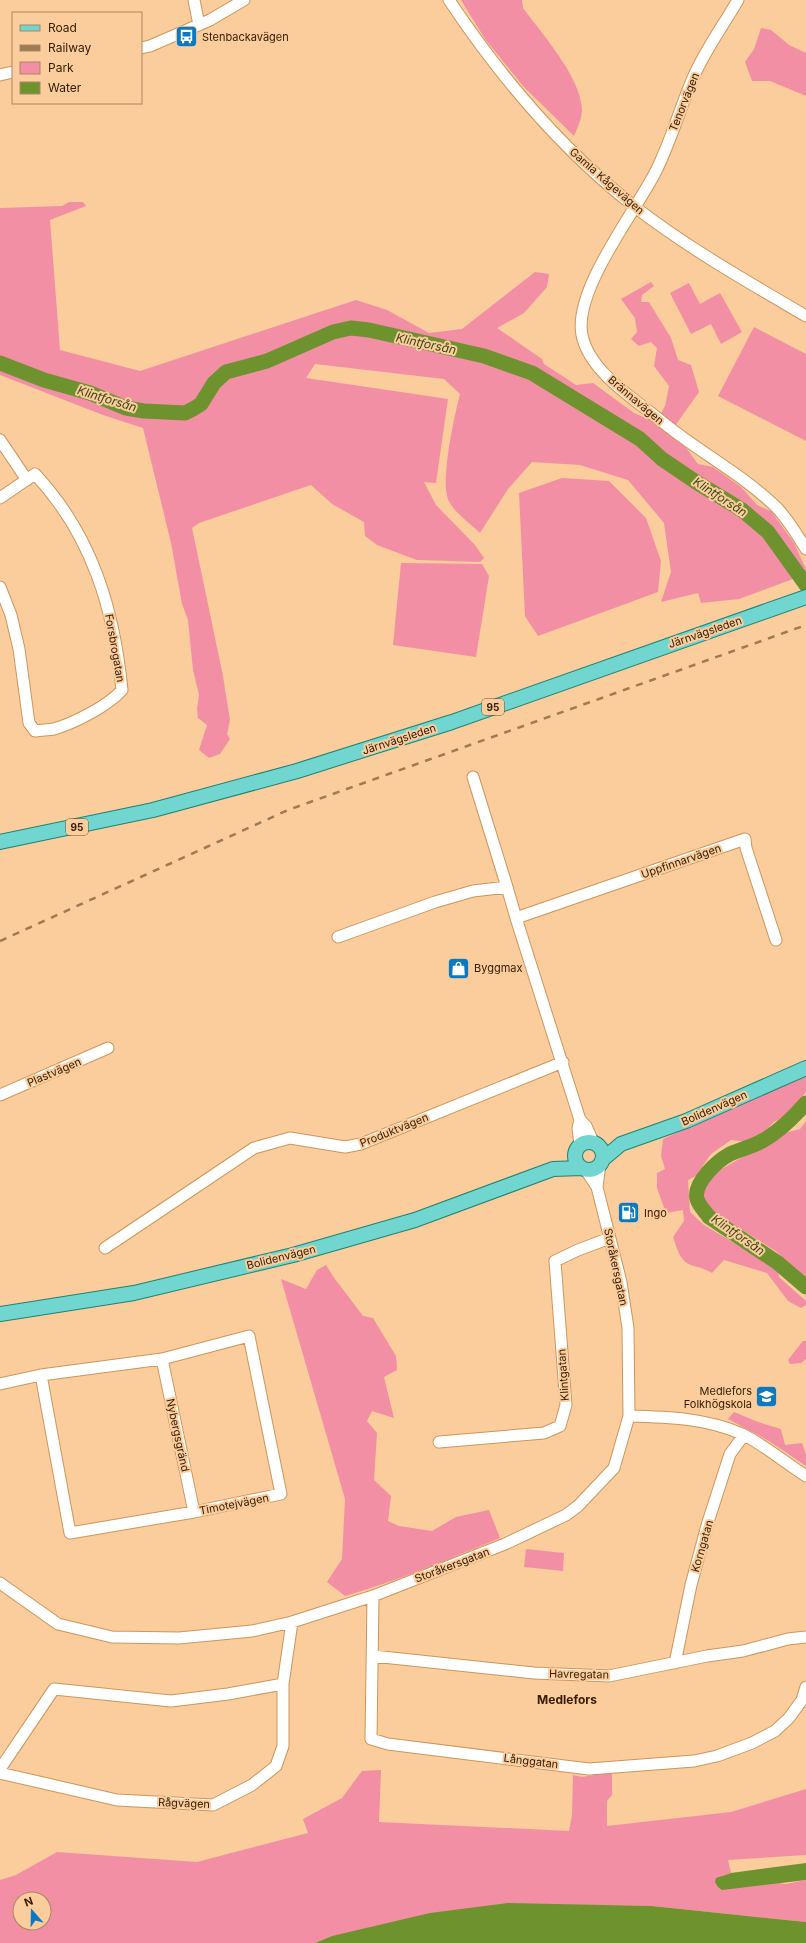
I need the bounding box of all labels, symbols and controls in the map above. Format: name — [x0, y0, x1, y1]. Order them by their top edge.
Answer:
legend — [12, 12, 142, 104]
text: Road — [48, 20, 77, 35]
bus stop icon: Stenbackavägen — [173, 24, 199, 50]
place label: Stenbackavägen — [202, 30, 289, 44]
text: Railway — [48, 40, 92, 55]
text: Park — [48, 60, 74, 75]
street label: Tenorvägen — [666, 71, 702, 133]
text: Water — [48, 80, 82, 95]
street label: Gamla Kågevägen — [567, 145, 647, 217]
water label: Klintforsån — [395, 330, 458, 357]
street label: Brännavägen — [605, 373, 667, 427]
water label: Klintforsån — [76, 382, 139, 415]
water label: Klintforsån — [690, 474, 750, 520]
street label: Forsbrogatan — [102, 613, 128, 683]
street label: Järnvägsleden — [666, 613, 744, 651]
road number: 95 — [482, 699, 504, 715]
street label: Järnvägsleden — [360, 720, 438, 758]
road number: 95 — [66, 819, 88, 835]
street label: Uppfinnarvägen — [639, 841, 723, 881]
shop icon: Byggmax — [445, 955, 471, 981]
place label: Byggmax — [474, 961, 522, 975]
street label: Plastvägen — [25, 1054, 83, 1090]
street label: Bolidenvägen — [679, 1087, 749, 1129]
street label: Produktvägen — [358, 1110, 430, 1150]
fuel station icon: Ingo — [616, 1200, 642, 1226]
place label: Ingo — [644, 1206, 667, 1220]
water label: Klintforsån — [709, 1211, 768, 1258]
street label: Storåkersgatan — [601, 1227, 631, 1307]
street label: Bolidenvägen — [245, 1242, 317, 1272]
street label: Klintgatan — [554, 1349, 572, 1401]
place label: Medlefors Folkhögskola — [684, 1384, 752, 1411]
school or university icon: Medlefors Folkhögskola — [754, 1384, 780, 1410]
street label: Nybergsgränd — [163, 1397, 193, 1473]
street label: Timotejvägen — [198, 1490, 270, 1518]
street label: Korngatan — [688, 1518, 716, 1574]
street label: Storåkersgatan — [413, 1544, 491, 1586]
street label: Havregatan — [549, 1666, 609, 1682]
district label: Medlefors — [537, 1692, 597, 1707]
street label: Långgatan — [503, 1751, 559, 1771]
street label: Rågvägen — [158, 1795, 210, 1811]
north arrow — [12, 1891, 52, 1931]
text: N — [22, 1894, 35, 1910]

